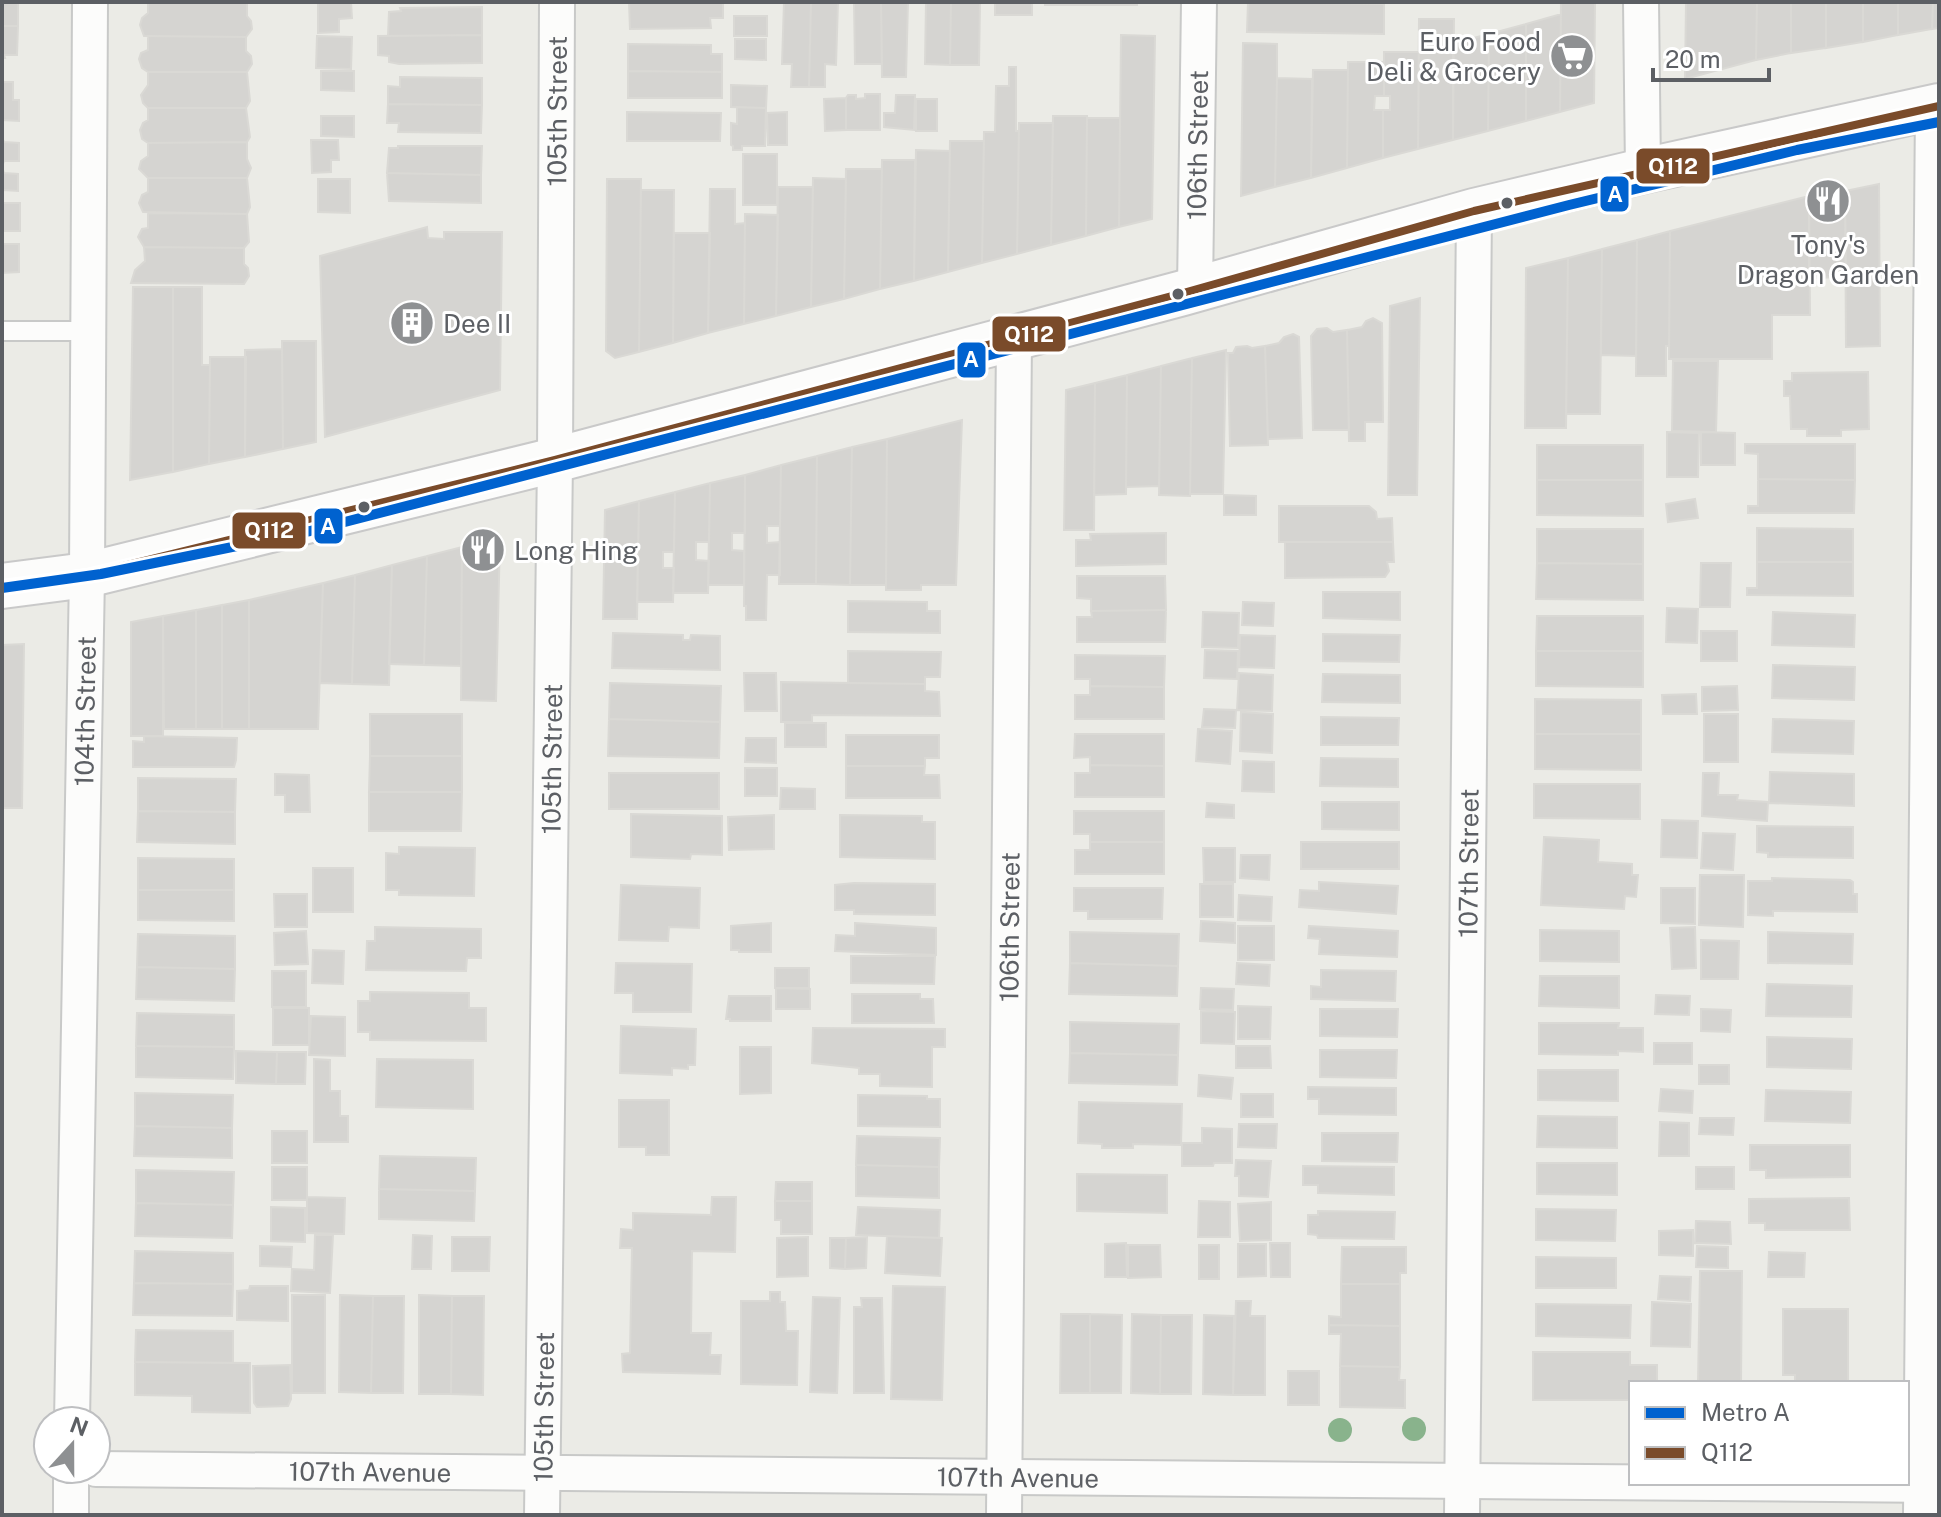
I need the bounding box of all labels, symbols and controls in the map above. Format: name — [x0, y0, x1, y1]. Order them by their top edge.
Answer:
place label: Euro Food Deli & Grocery — [1366, 26, 1541, 87]
supermarket icon: Euro Food Deli & Grocery — [1548, 32, 1596, 80]
scale bar — [1653, 32, 1769, 82]
street label: 105th Street — [541, 36, 572, 186]
text: 20 m — [1665, 45, 1721, 73]
street label: 106th Street — [1180, 70, 1214, 220]
line badge: Q112 — [1635, 147, 1711, 185]
text: Q112 — [1648, 153, 1698, 179]
line badge: A — [1599, 175, 1630, 213]
restaurant icon: Tony's Dragon Garden — [1804, 177, 1852, 225]
text: A — [1607, 181, 1623, 207]
unlabelled marker — [1499, 195, 1515, 211]
place label: Tony's Dragon Garden — [1737, 229, 1919, 290]
unlabelled marker — [1170, 286, 1186, 302]
building icon: Dee II — [388, 299, 436, 347]
place label: Dee II — [443, 308, 511, 339]
line badge: Q112 — [991, 315, 1067, 353]
text: Q112 — [1004, 321, 1054, 347]
line badge: A — [956, 341, 987, 379]
text: A — [963, 346, 979, 372]
unlabelled marker — [356, 499, 372, 515]
line badge: A — [313, 507, 344, 545]
line badge: Q112 — [231, 511, 307, 550]
text: A — [320, 513, 336, 539]
text: Q112 — [244, 517, 294, 543]
restaurant icon: Long Hing — [459, 526, 507, 574]
place label: Long Hing — [514, 535, 638, 566]
street label: 104th Street — [68, 636, 101, 787]
street label: 105th Street — [535, 684, 568, 835]
street label: 107th Street — [1452, 788, 1484, 938]
street label: 106th Street — [993, 852, 1025, 1002]
street label: 105th Street — [527, 1332, 560, 1483]
legend — [1629, 1381, 1909, 1485]
text: Metro A — [1701, 1398, 1790, 1426]
north arrow — [32, 1405, 112, 1485]
text: N — [66, 1411, 92, 1442]
text: Q112 — [1701, 1438, 1753, 1466]
street label: 107th Avenue — [289, 1455, 451, 1488]
street label: 107th Avenue — [937, 1461, 1099, 1493]

